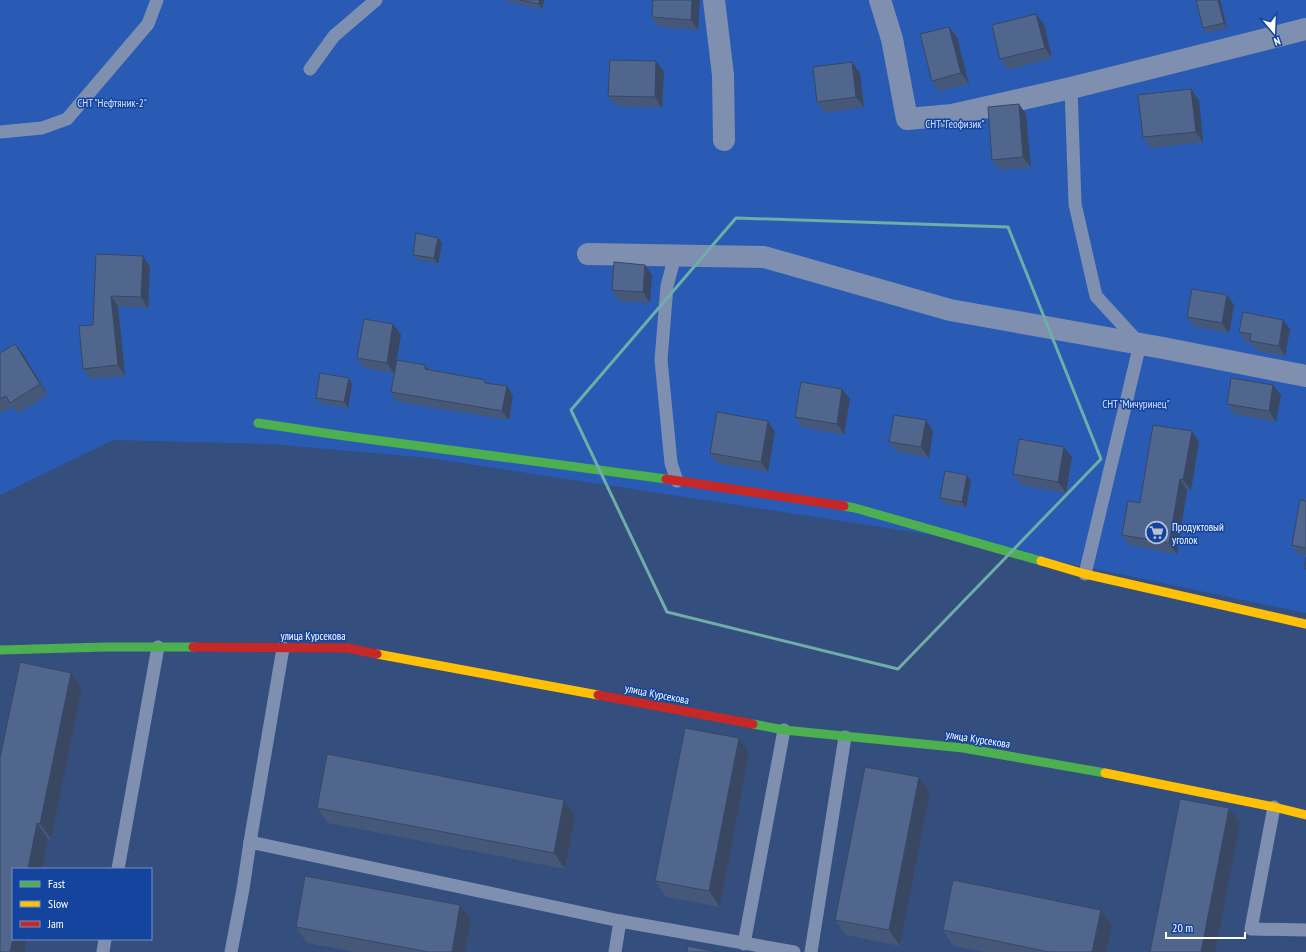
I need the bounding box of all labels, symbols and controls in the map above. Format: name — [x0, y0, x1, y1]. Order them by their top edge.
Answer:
north arrow — [1254, 12, 1294, 52]
text: N — [1272, 34, 1282, 49]
park label: СНТ "Нефтяник-2" — [77, 96, 147, 110]
park label: СНТ "Геофизик" — [925, 117, 985, 131]
park label: СНТ "Мичуринец" — [1102, 397, 1170, 411]
supermarket icon: Продуктовый уголок — [1143, 520, 1169, 546]
place label: Продуктовый уголок — [1172, 520, 1224, 547]
street label: улица Курсекова — [280, 629, 346, 643]
street label: улица Курсекова — [624, 681, 690, 707]
street label: улица Курсекова — [945, 727, 1011, 751]
legend — [12, 868, 152, 940]
text: Fast — [48, 876, 66, 891]
text: Slow — [48, 896, 69, 911]
scale bar — [1166, 914, 1245, 940]
text: Jam — [47, 916, 64, 931]
text: 20 m — [1172, 920, 1193, 935]

